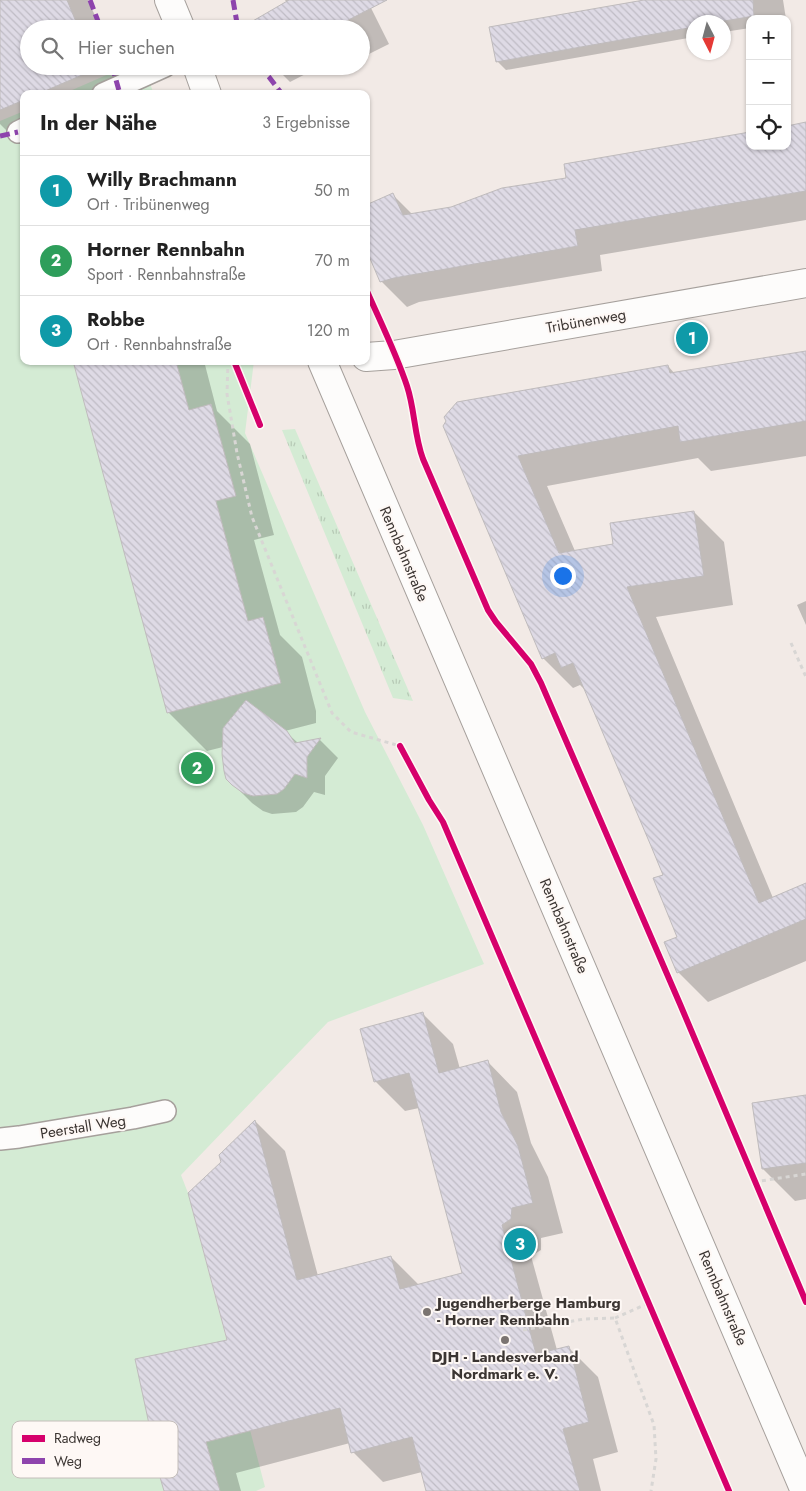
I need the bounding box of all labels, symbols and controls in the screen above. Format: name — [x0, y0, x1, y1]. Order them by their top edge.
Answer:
north arrow — [686, 15, 731, 60]
map controls — [746, 15, 791, 150]
button: + — [746, 15, 791, 60]
search box — [20, 20, 370, 75]
icon: search — [38, 34, 66, 62]
text: Hier suchen — [78, 34, 175, 61]
button: − — [746, 60, 791, 105]
button: locate — [746, 105, 791, 150]
text: In der Nähe — [40, 108, 157, 138]
text: 3 Ergebnisse — [262, 111, 350, 134]
text: Willy Brachmann — [87, 166, 237, 193]
text: 1 — [52, 179, 60, 202]
text: 50 m — [314, 179, 350, 202]
text: Ort · Tribünenweg — [87, 193, 210, 216]
text: Horner Rennbahn — [87, 236, 245, 263]
text: 2 — [51, 249, 61, 272]
text: 70 m — [315, 249, 350, 272]
text: Sport · Rennbahnstraße — [87, 263, 246, 286]
street label: Tribünenweg — [544, 303, 628, 339]
text: Robbe — [87, 306, 145, 333]
text: 3 — [51, 319, 61, 342]
text: 120 m — [307, 319, 350, 342]
pin: 1 — [676, 319, 708, 357]
text: Ort · Rennbahnstraße — [87, 333, 232, 356]
street label: Rennbahnstraße — [374, 503, 434, 605]
your location — [550, 563, 576, 589]
pin: 2 — [181, 749, 213, 787]
street label: Rennbahnstraße — [534, 875, 594, 977]
street label: Peerstall Weg — [39, 1109, 127, 1145]
pin: 3 — [504, 1225, 536, 1263]
street label: Rennbahnstraße — [693, 1247, 753, 1349]
place label: Jugendherberge Hamburg - Horner Rennbahn — [434, 1292, 621, 1331]
marker: Jugendherberge Hamburg - Horner Rennbahn — [421, 1306, 433, 1318]
marker: DJH - Landesverband Nordmark e. V. — [499, 1334, 511, 1346]
place label: DJH - Landesverband Nordmark e. V. — [432, 1346, 578, 1385]
legend — [12, 1421, 178, 1478]
text: Radweg — [54, 1428, 101, 1448]
text: Weg — [54, 1451, 82, 1471]

